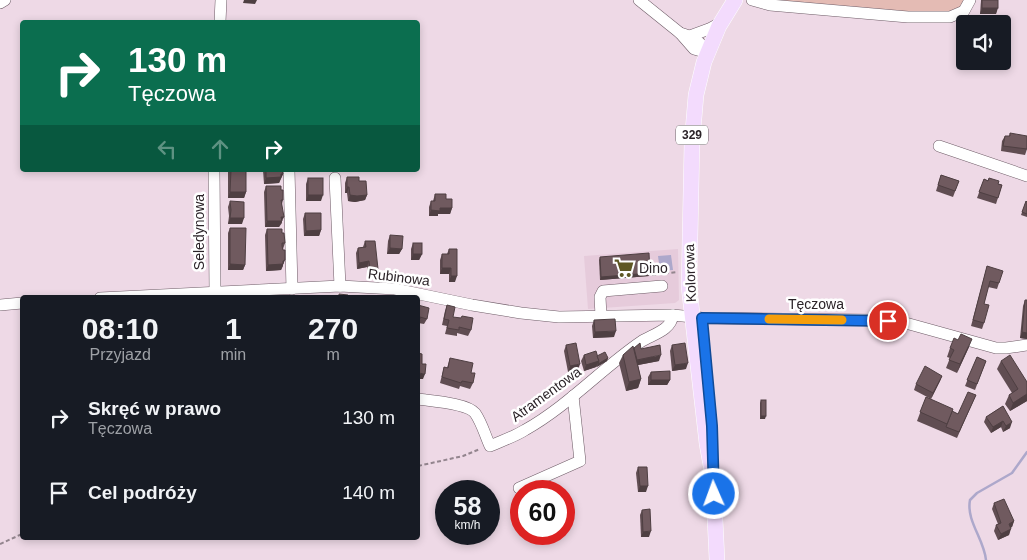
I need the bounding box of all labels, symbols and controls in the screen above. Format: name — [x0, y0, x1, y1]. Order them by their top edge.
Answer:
map controls — [956, 15, 1011, 70]
button: sound — [956, 15, 1011, 70]
icon: right — [45, 40, 110, 105]
text: 130 m — [128, 40, 227, 79]
text: Tęczowa — [128, 81, 216, 106]
road number: 329 — [676, 126, 708, 144]
icon: left — [153, 135, 181, 163]
icon: ahead — [206, 135, 234, 163]
icon: right — [259, 135, 287, 163]
street label: Seledynowa — [191, 194, 207, 270]
street label: Kolorowa — [681, 243, 699, 302]
supermarket icon: Dino — [613, 257, 635, 279]
place label: Dino — [639, 260, 668, 276]
street label: Rubinowa — [367, 265, 431, 289]
street label: Tęczowa — [788, 296, 844, 312]
pin — [867, 300, 909, 342]
icon: arrive — [874, 307, 902, 335]
text: 08:10 — [82, 312, 159, 345]
text: 1 — [225, 312, 242, 345]
text: 270 — [308, 312, 358, 345]
text: Przyjazd — [90, 346, 151, 363]
text: min — [220, 346, 246, 363]
text: m — [326, 346, 340, 363]
street label: Atramentowa — [508, 363, 584, 425]
text: Skręć w prawo — [88, 398, 221, 419]
icon: right — [45, 404, 73, 432]
text: 130 m — [342, 407, 395, 428]
text: Tęczowa — [88, 420, 152, 437]
position arrow — [687, 467, 739, 519]
icon: arrive — [45, 479, 73, 507]
speed limit sign: 60 — [510, 480, 575, 545]
text: Cel podróży — [88, 482, 197, 503]
text: 140 m — [342, 482, 395, 503]
text: 58 — [454, 492, 481, 520]
text: km/h — [454, 518, 481, 532]

